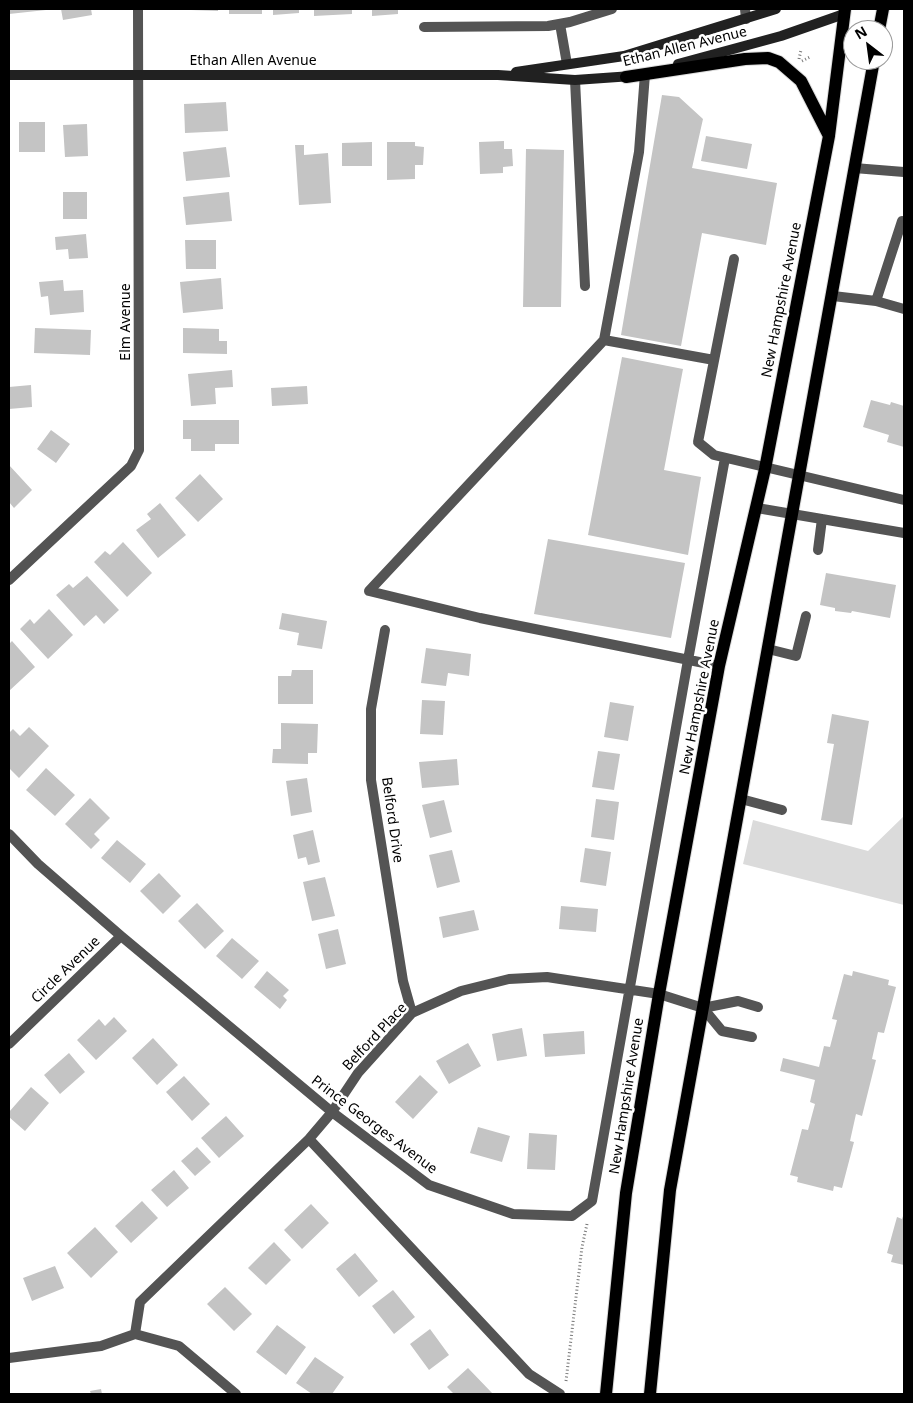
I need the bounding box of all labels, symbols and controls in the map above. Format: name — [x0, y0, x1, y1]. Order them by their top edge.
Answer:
north arrow — [843, 20, 893, 70]
text: N — [851, 21, 870, 44]
street label: Ethan Allen Avenue — [621, 23, 749, 71]
street label: Ethan Allen Avenue — [189, 53, 317, 69]
street label: New Hampshire Avenue — [759, 221, 805, 379]
street label: Elm Avenue — [118, 283, 134, 361]
street label: New Hampshire Avenue — [677, 618, 723, 776]
street label: Belford Drive — [378, 776, 406, 864]
street label: Circle Avenue — [28, 933, 104, 1007]
street label: Belford Place — [339, 1000, 411, 1074]
street label: New Hampshire Avenue — [606, 1017, 648, 1175]
street label: Prince Georges Avenue — [308, 1072, 440, 1178]

